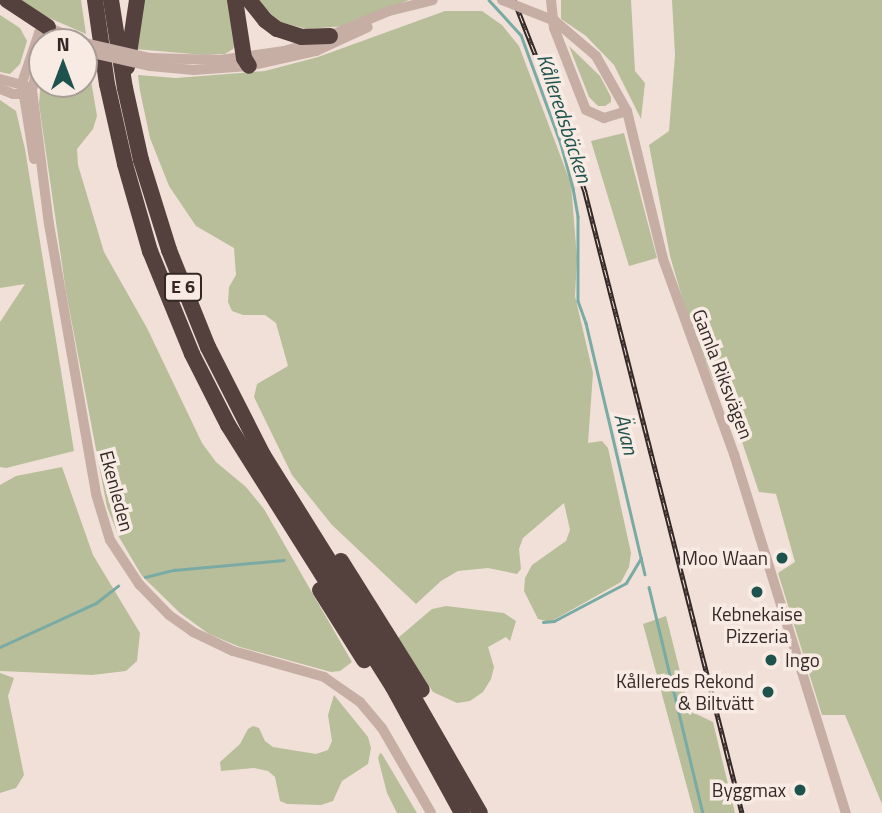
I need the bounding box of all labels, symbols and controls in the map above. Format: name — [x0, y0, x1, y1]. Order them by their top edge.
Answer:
north arrow — [28, 28, 98, 98]
text: N — [56, 29, 70, 58]
water label: Kålleredsbäcken — [532, 50, 598, 186]
road number: E 6 — [164, 272, 202, 302]
street label: Gamla Riksvägen — [688, 306, 758, 442]
water label: Ävan — [610, 411, 644, 457]
street label: Ekenleden — [95, 448, 139, 534]
place label: Moo Waan — [682, 547, 768, 569]
marker: Moo Waan — [774, 550, 790, 566]
marker: Kebnekaise Pizzeria — [749, 584, 765, 600]
place label: Kebnekaise Pizzeria — [711, 603, 803, 647]
place label: Ingo — [785, 649, 820, 671]
marker: Ingo — [763, 652, 779, 668]
place label: Kållereds Rekond & Biltvätt — [616, 670, 754, 714]
marker: Kållereds Rekond & Biltvätt — [760, 684, 776, 700]
place label: Byggmax — [712, 779, 786, 801]
marker: Byggmax — [792, 782, 808, 798]

